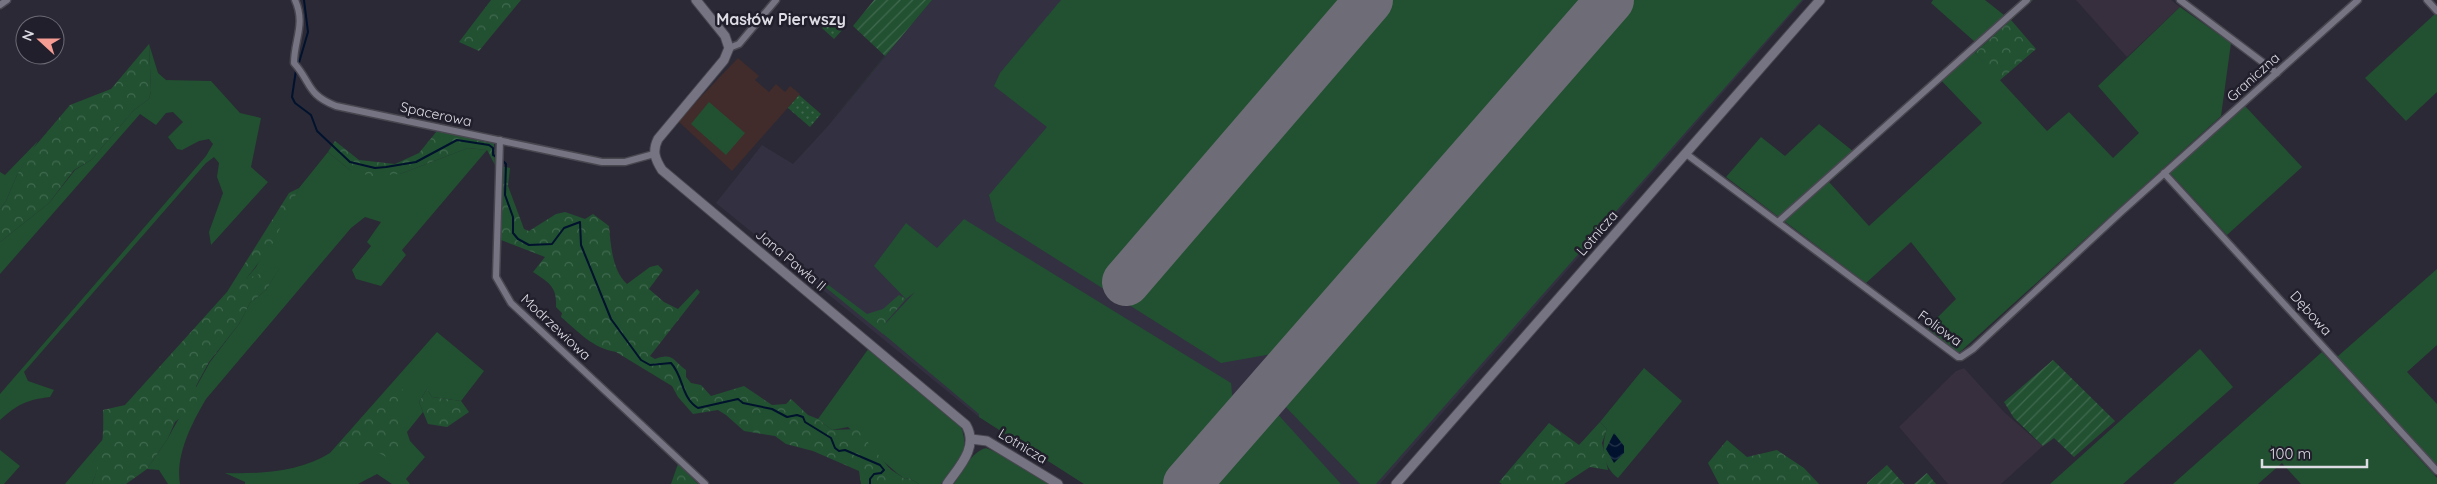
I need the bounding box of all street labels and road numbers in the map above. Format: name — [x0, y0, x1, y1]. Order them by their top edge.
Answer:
street label: Graniczna — [2223, 49, 2283, 105]
street label: Spacerowa — [399, 98, 473, 130]
street label: Lotnicza — [1572, 207, 1622, 259]
street label: Jana Pawła II — [752, 225, 830, 295]
street label: Dębowa — [2286, 287, 2336, 339]
street label: Modrzewiowa — [517, 290, 595, 364]
street label: Foliowa — [1915, 306, 1965, 350]
street label: Lotnicza — [995, 424, 1051, 468]

